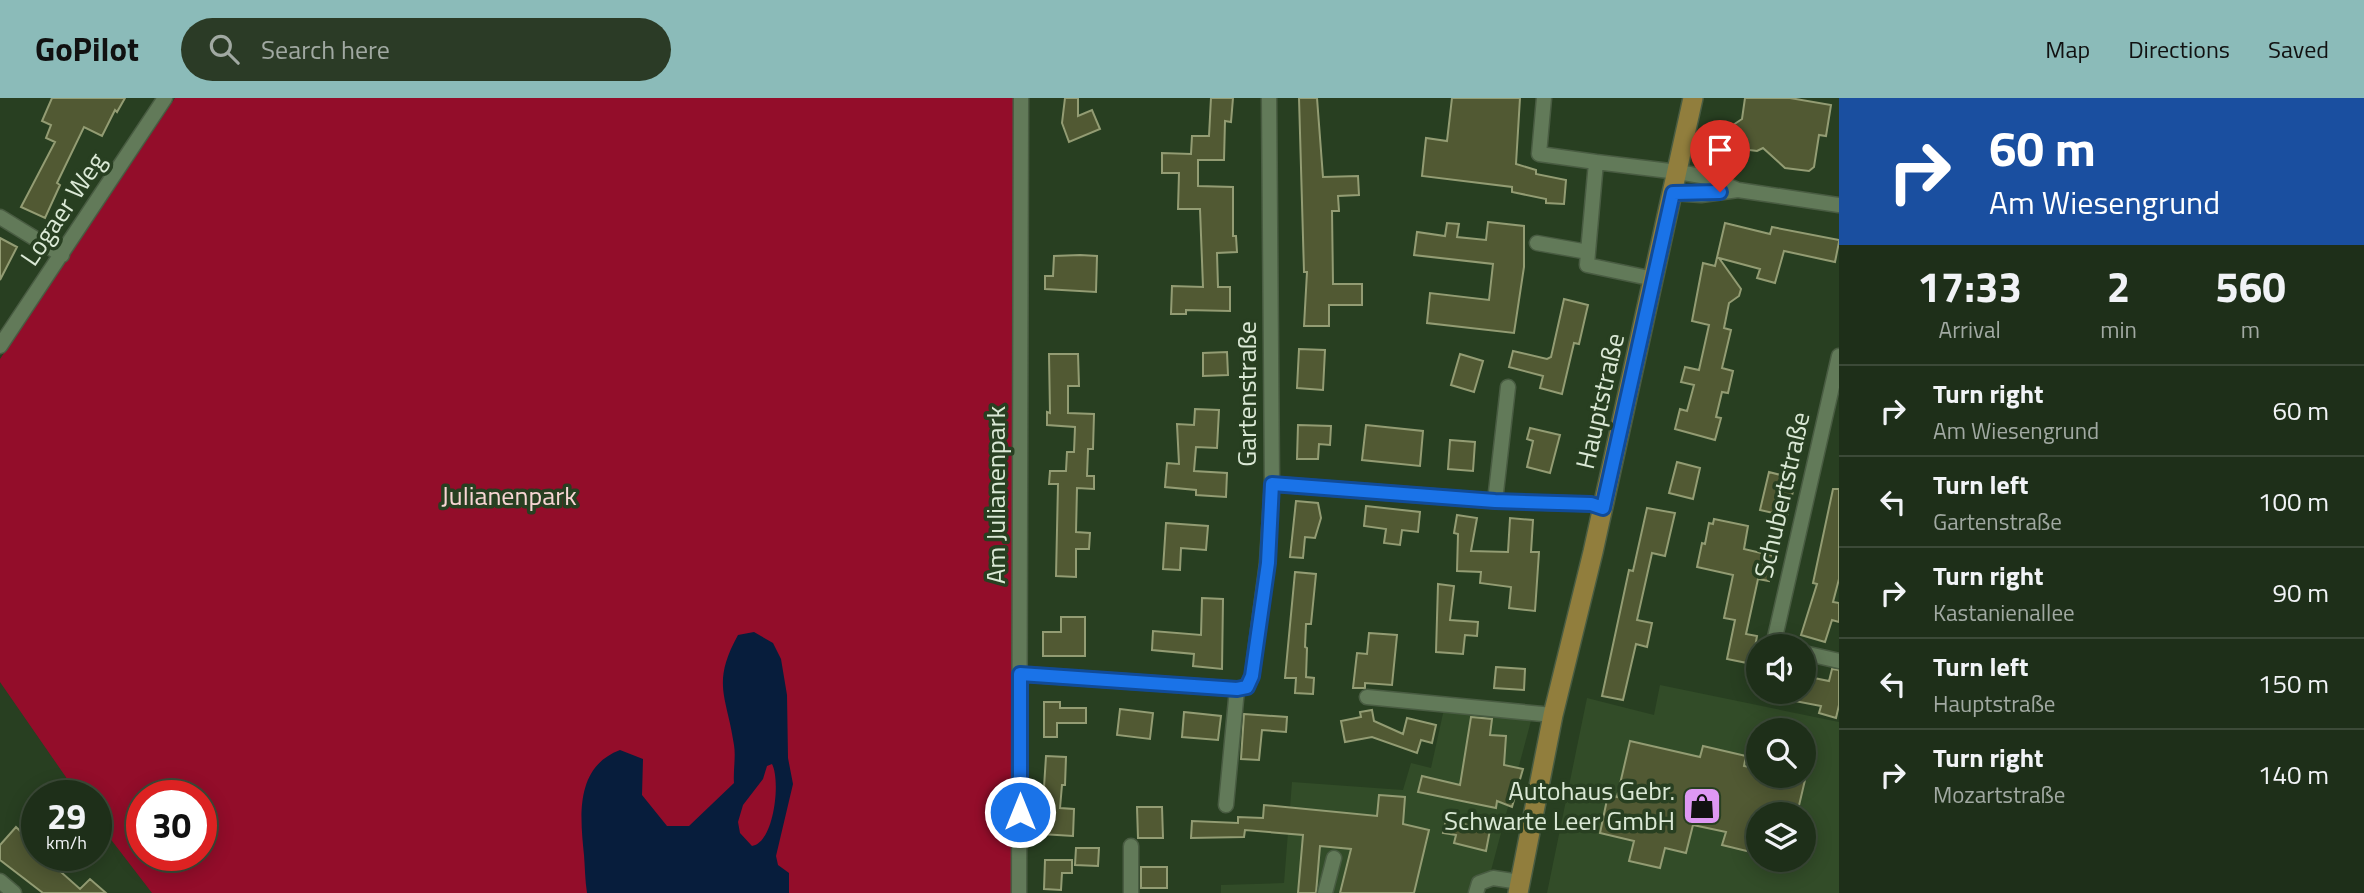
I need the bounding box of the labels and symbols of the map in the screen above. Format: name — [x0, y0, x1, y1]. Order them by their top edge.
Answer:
pin — [1690, 120, 1750, 192]
street label: Logaer Weg — [10, 144, 115, 273]
street label: Gartenstraße — [1227, 321, 1266, 467]
street label: Hauptstraße — [1565, 329, 1634, 473]
street label: Am Julianenpark — [976, 406, 1015, 584]
street label: Schubertstraße — [1743, 408, 1820, 582]
park label: Julianenpark — [441, 476, 577, 515]
place label: Autohaus Gebr. Schwarte Leer GmbH — [1444, 771, 1675, 840]
position arrow — [983, 775, 1057, 849]
speed limit sign: 30 — [126, 780, 217, 871]
shop icon: Autohaus Gebr. Schwarte Leer GmbH — [1681, 785, 1723, 827]

